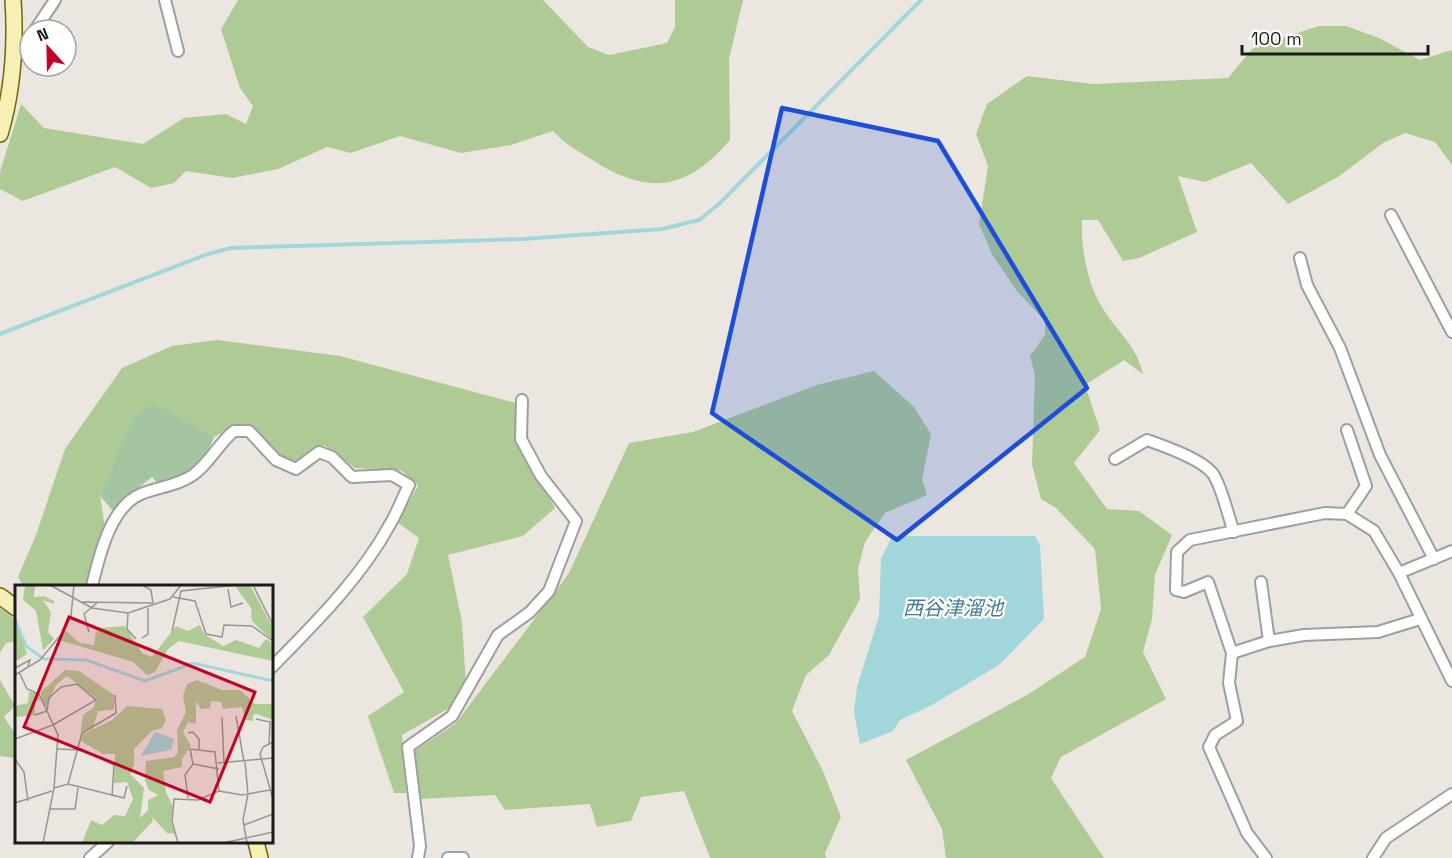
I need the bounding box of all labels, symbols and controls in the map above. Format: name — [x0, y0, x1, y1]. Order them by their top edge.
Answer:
north arrow — [18, 18, 78, 78]
scale bar — [1242, 18, 1428, 56]
text: N — [34, 23, 51, 46]
text: 100 m — [1251, 27, 1302, 50]
inset map — [15, 585, 273, 843]
water label: 西谷津溜池 — [903, 595, 1005, 621]

